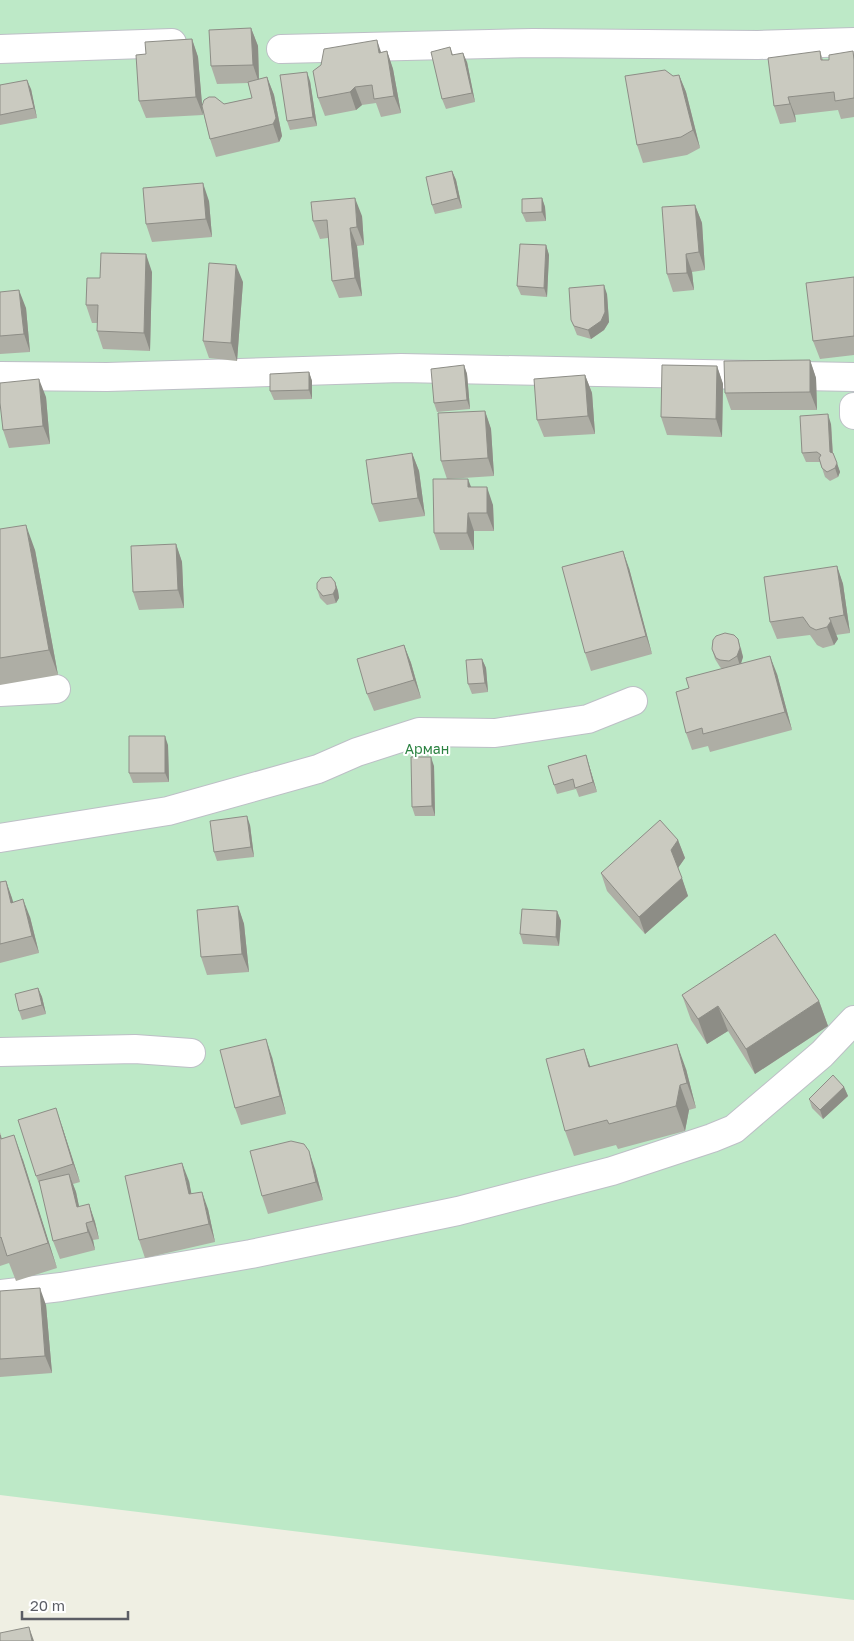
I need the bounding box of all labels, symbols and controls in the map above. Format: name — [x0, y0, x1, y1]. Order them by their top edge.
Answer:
park label: Арман — [405, 740, 449, 757]
scale bar — [22, 1588, 129, 1620]
text: 20 m — [30, 1596, 65, 1614]

